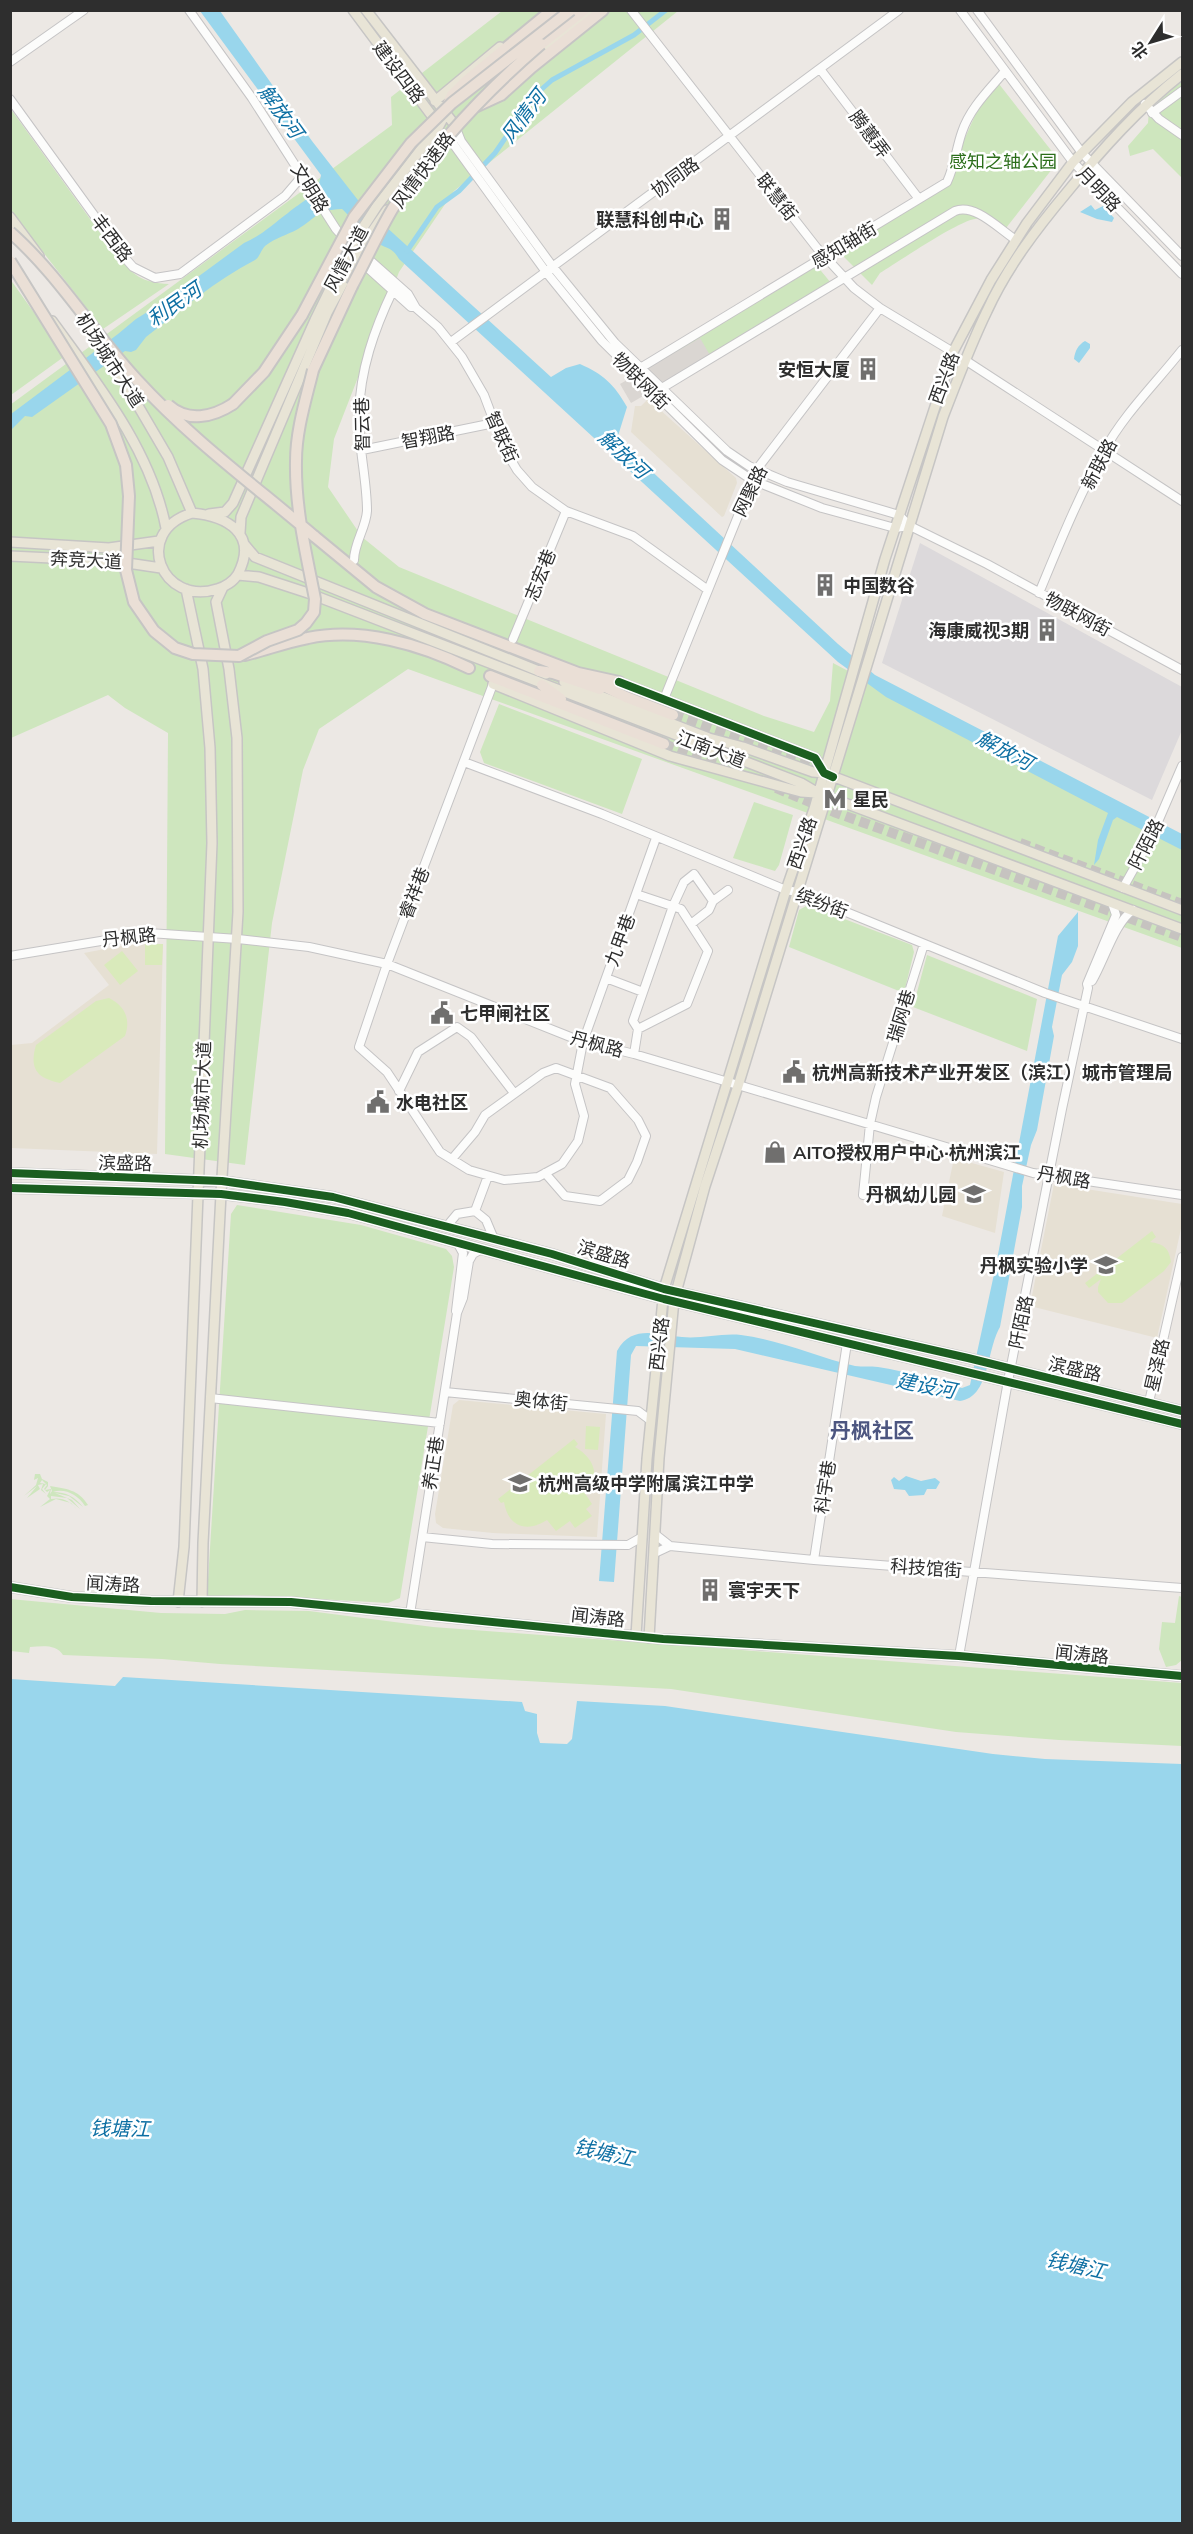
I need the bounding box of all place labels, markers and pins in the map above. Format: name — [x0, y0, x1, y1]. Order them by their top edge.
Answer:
building icon: 联慧科创中心 — [709, 206, 735, 232]
place label: 联慧科创中心 — [596, 208, 704, 231]
building icon: 安恒大厦 — [855, 356, 881, 382]
place label: 安恒大厦 — [778, 358, 850, 381]
building icon: 中国数谷 — [812, 572, 838, 598]
place label: 中国数谷 — [843, 574, 915, 597]
building icon: 海康威视3期 — [1034, 617, 1060, 643]
place label: 海康威视3期 — [928, 619, 1029, 642]
metro station icon: 星民 — [822, 786, 848, 812]
place label: 星民 — [853, 788, 889, 811]
public building icon: 七甲闸社区 — [429, 1000, 455, 1026]
place label: 七甲闸社区 — [460, 1002, 550, 1025]
public building icon: 杭州高新技术产业开发区（滨江）城市管理局 — [781, 1059, 807, 1085]
place label: 杭州高新技术产业开发区（滨江）城市管理局 — [812, 1061, 1172, 1084]
public building icon: 水电社区 — [365, 1089, 391, 1115]
place label: 水电社区 — [396, 1091, 468, 1114]
shop icon: AITO授权用户中心·杭州滨江 — [762, 1139, 788, 1165]
place label: AITO授权用户中心·杭州滨江 — [793, 1141, 1021, 1164]
school or university icon: 丹枫幼儿园 — [961, 1181, 987, 1207]
place label: 丹枫幼儿园 — [866, 1183, 956, 1206]
school or university icon: 丹枫实验小学 — [1093, 1252, 1119, 1278]
place label: 丹枫实验小学 — [980, 1254, 1088, 1277]
school or university icon: 杭州高级中学附属滨江中学 — [507, 1470, 533, 1496]
place label: 杭州高级中学附属滨江中学 — [538, 1472, 754, 1495]
building icon: 寰宇天下 — [697, 1577, 723, 1603]
place label: 寰宇天下 — [728, 1579, 800, 1602]

